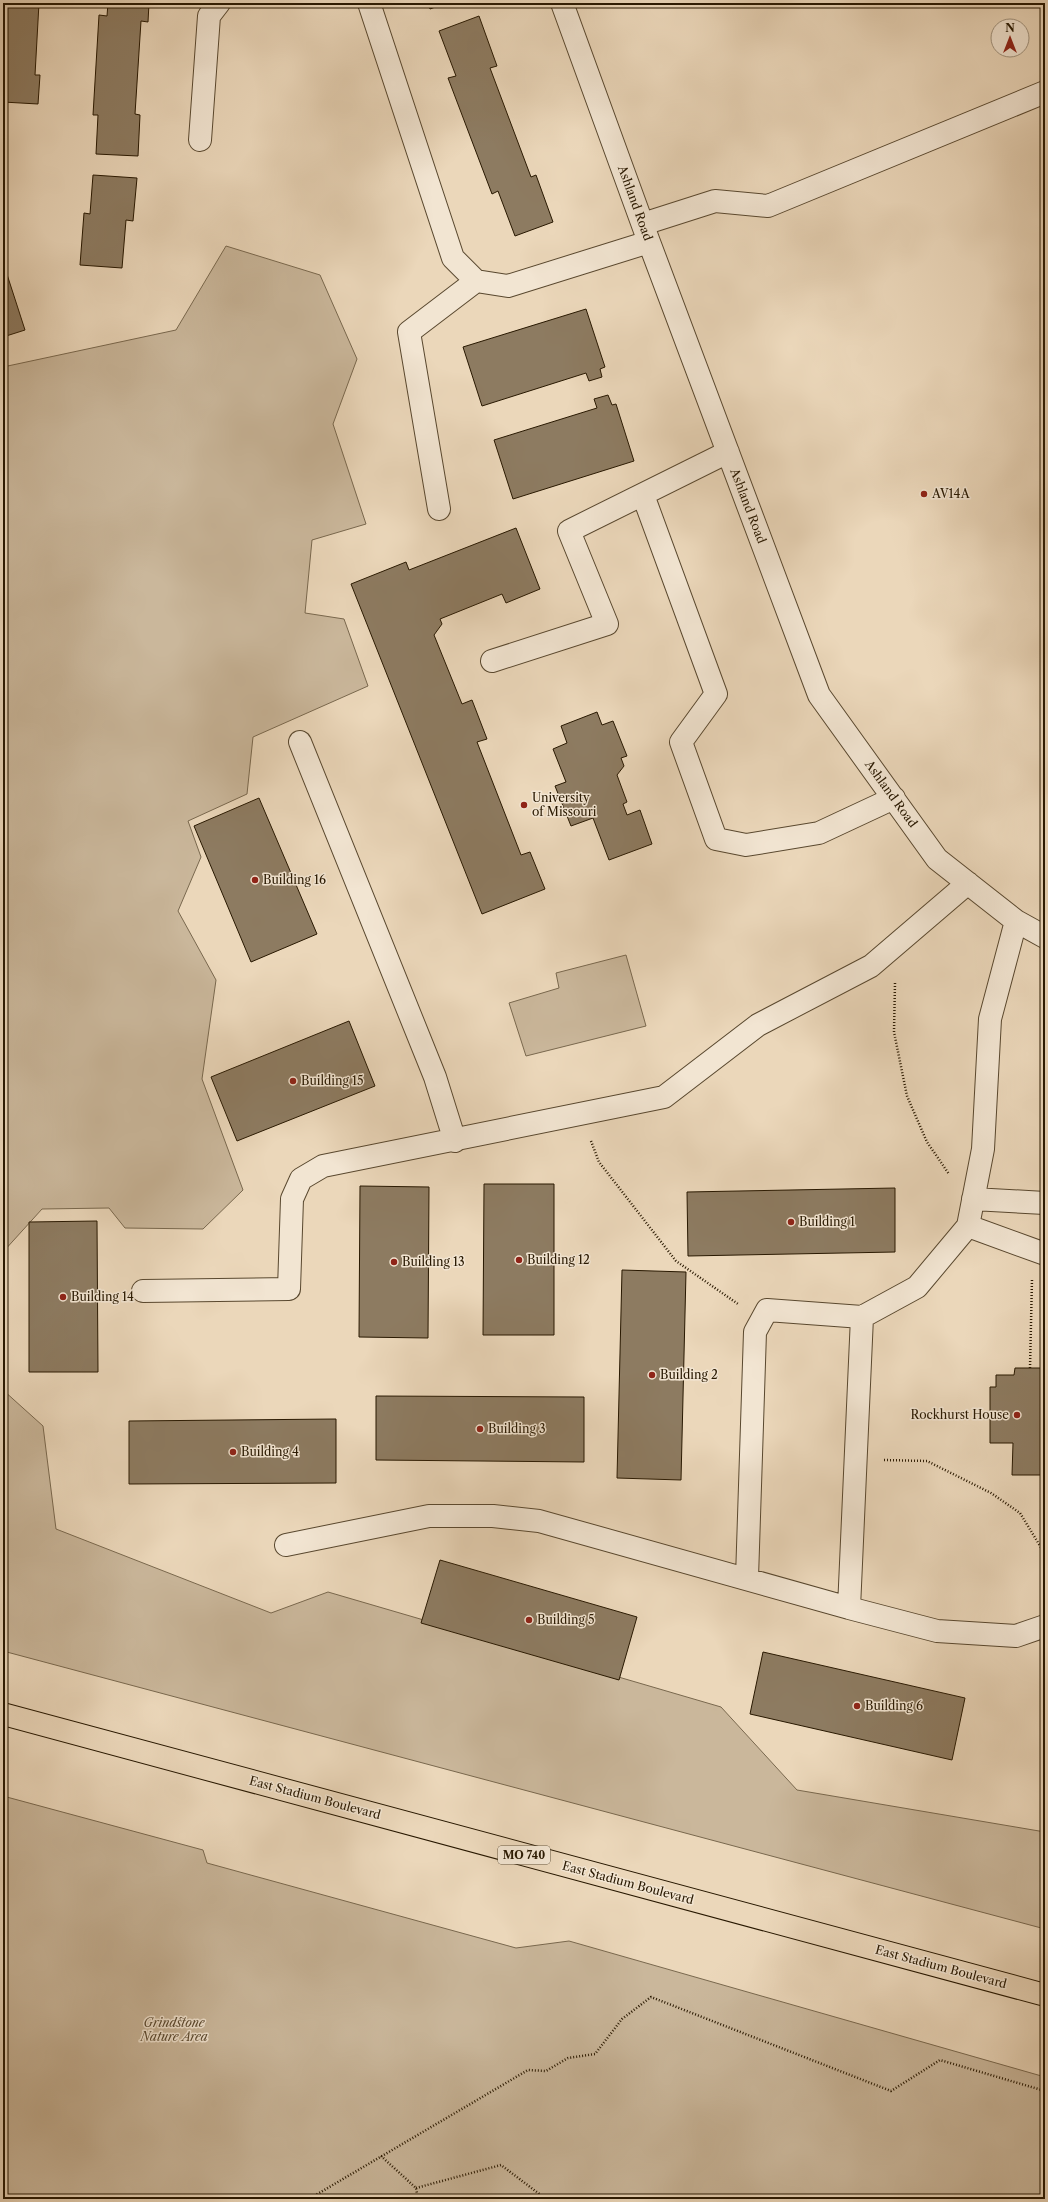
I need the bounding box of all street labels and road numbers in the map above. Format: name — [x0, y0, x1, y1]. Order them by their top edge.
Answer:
street label: Ashland Road — [615, 162, 656, 243]
street label: Ashland Road — [727, 465, 770, 546]
street label: Ashland Road — [861, 756, 921, 831]
street label: East Stadium Boulevard — [248, 1773, 383, 1822]
road number: MO 740 — [498, 1846, 550, 1864]
street label: East Stadium Boulevard — [561, 1858, 696, 1907]
street label: East Stadium Boulevard — [874, 1942, 1009, 1991]

